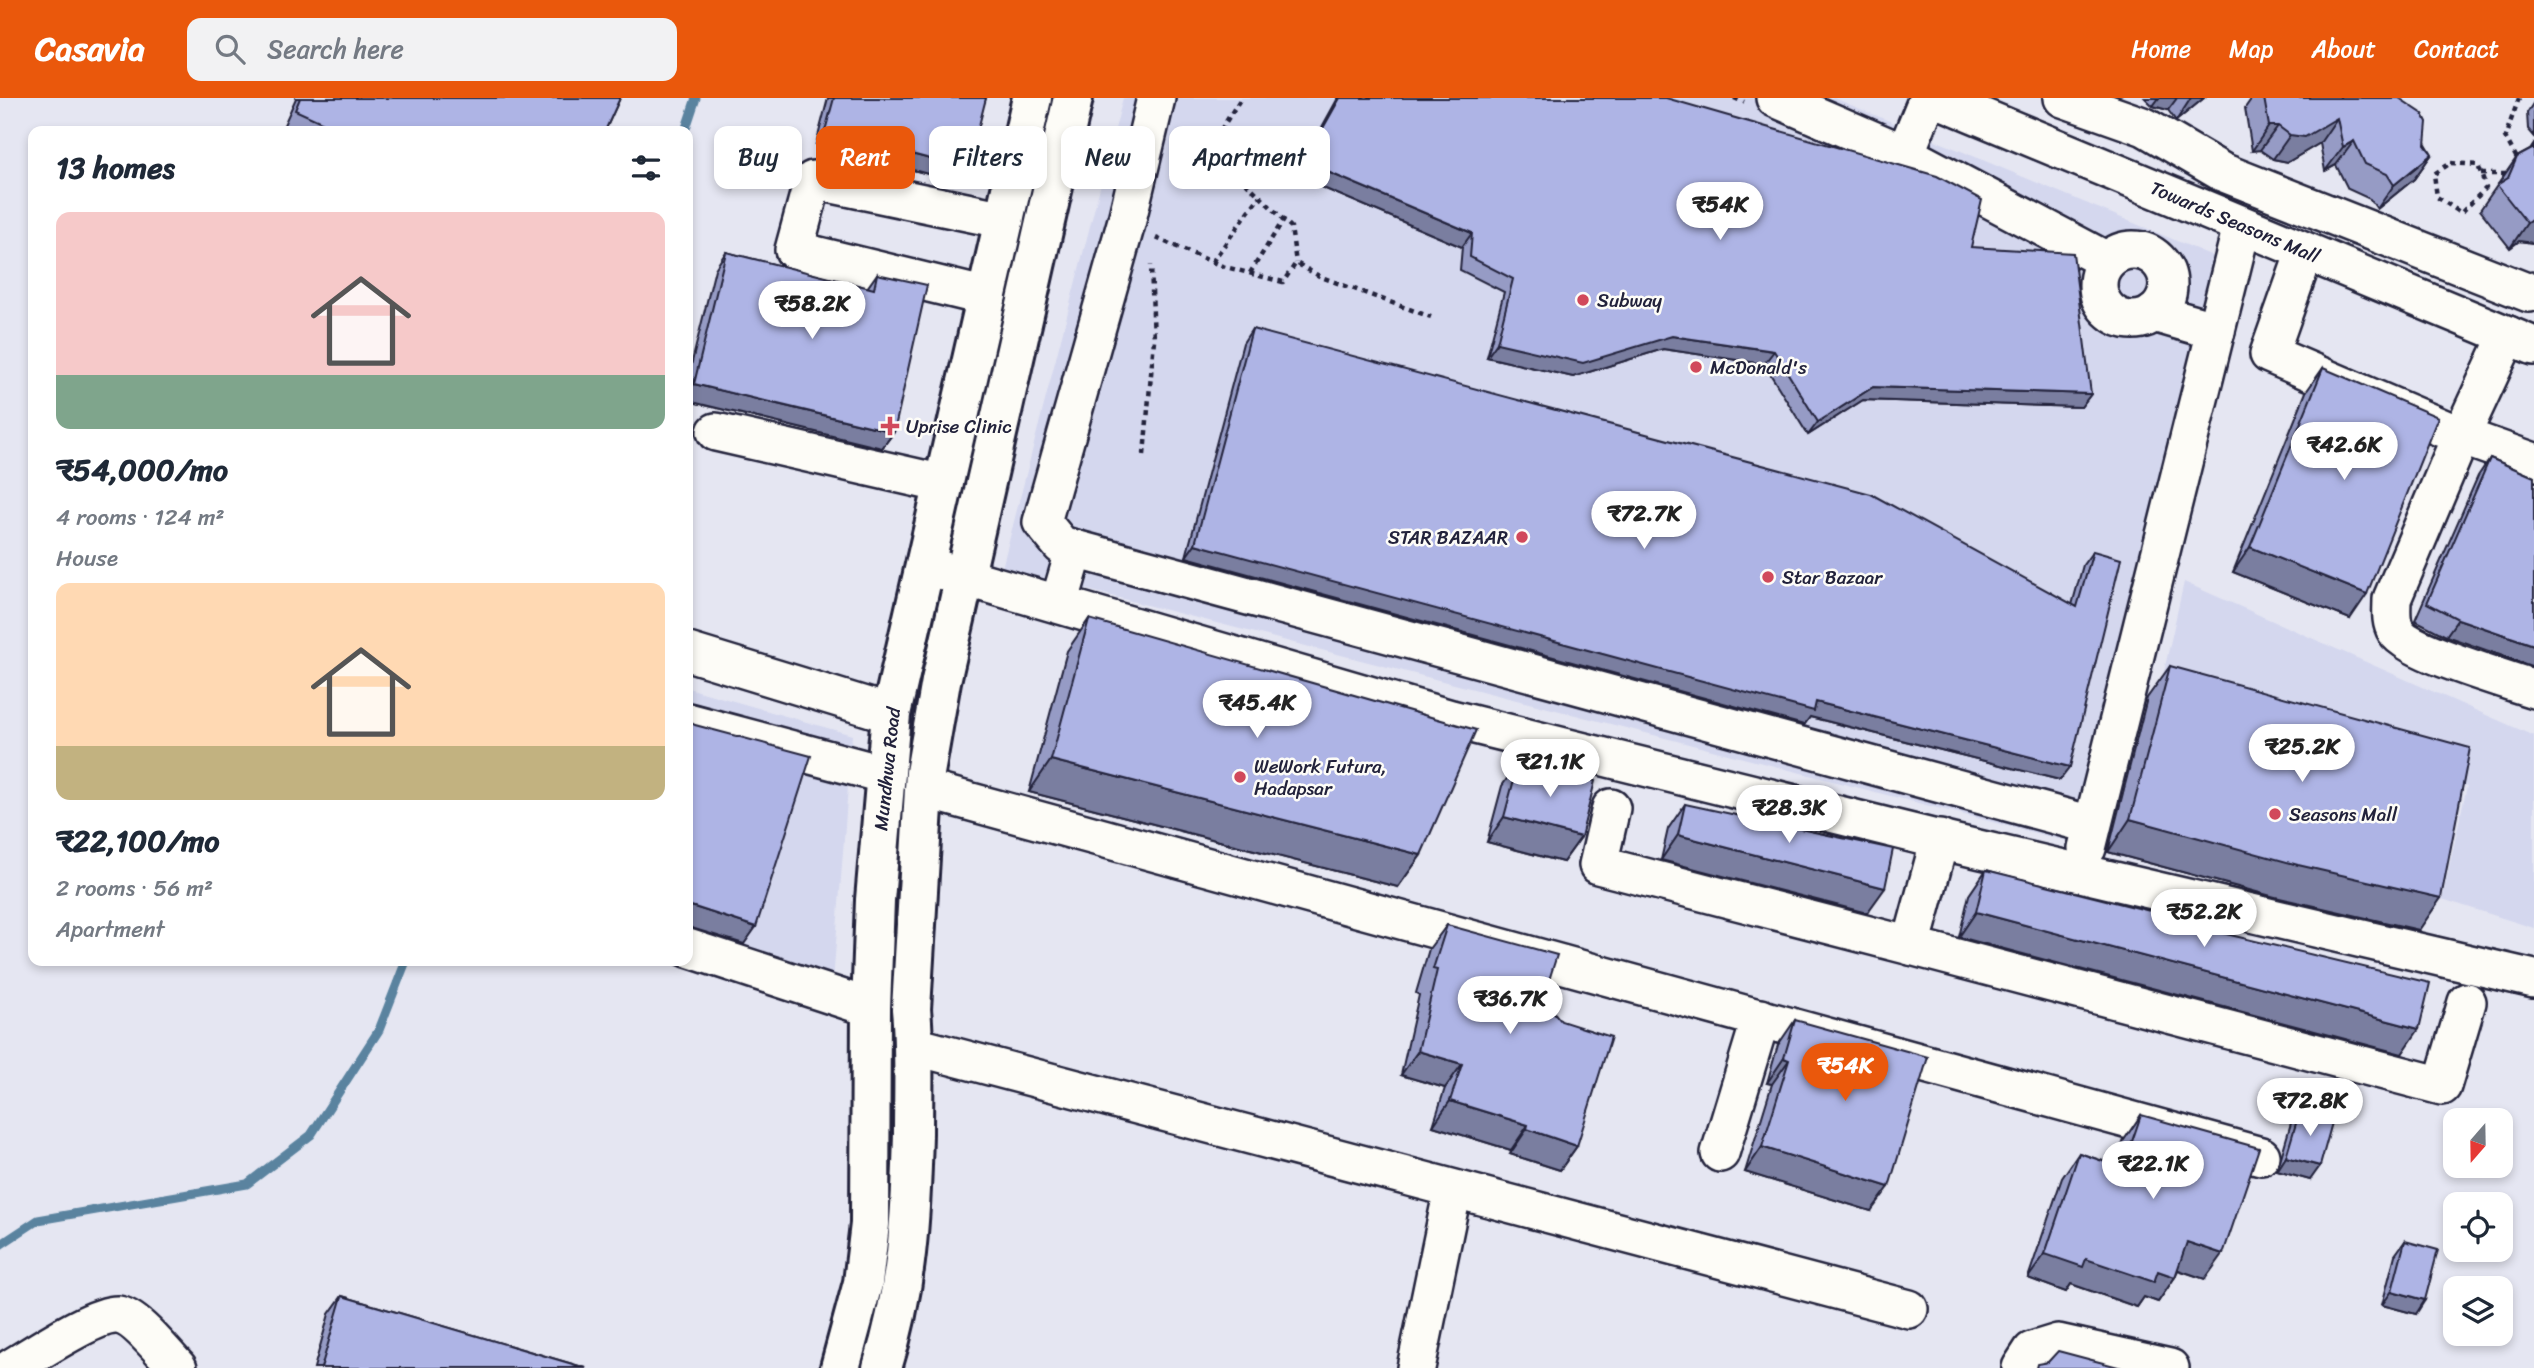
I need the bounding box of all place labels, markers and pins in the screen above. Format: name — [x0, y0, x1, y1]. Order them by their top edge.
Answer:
pin: ₹54K — [1679, 183, 1761, 242]
pin: ₹58.2K — [755, 282, 869, 341]
place label: Subway — [1597, 284, 1662, 317]
marker: Subway — [1575, 292, 1591, 308]
place label: McDonald's — [1710, 351, 1807, 384]
marker: McDonald's — [1688, 359, 1704, 375]
place label: Uprise Clinic — [906, 410, 1012, 443]
marker: Uprise Clinic — [880, 416, 900, 436]
pin: ₹42.6K — [2287, 422, 2401, 482]
pin: ₹72.7K — [1587, 491, 1701, 551]
place label: STAR BAZAAR — [1388, 521, 1508, 554]
marker: STAR BAZAAR — [1514, 529, 1530, 545]
place label: Star Bazaar — [1782, 561, 1883, 594]
marker: Star Bazaar — [1760, 569, 1776, 585]
pin: ₹45.4K — [1200, 680, 1314, 740]
pin: ₹25.2K — [2245, 724, 2359, 784]
pin: ₹21.1K — [1493, 740, 1607, 799]
place label: WeWork Futura, Hadapsar — [1254, 750, 1387, 805]
marker: WeWork Futura, Hadapsar — [1232, 769, 1248, 785]
pin: ₹28.3K — [1732, 786, 1846, 845]
place label: Seasons Mall — [2289, 798, 2398, 831]
marker: Seasons Mall — [2267, 806, 2283, 822]
pin: ₹52.2K — [2147, 890, 2261, 949]
pin: ₹36.7K — [1453, 976, 1567, 1036]
pin: ₹54K — [1804, 1044, 1886, 1103]
pin: ₹72.8K — [2253, 1079, 2367, 1138]
pin: ₹22.1K — [2096, 1142, 2210, 1201]

